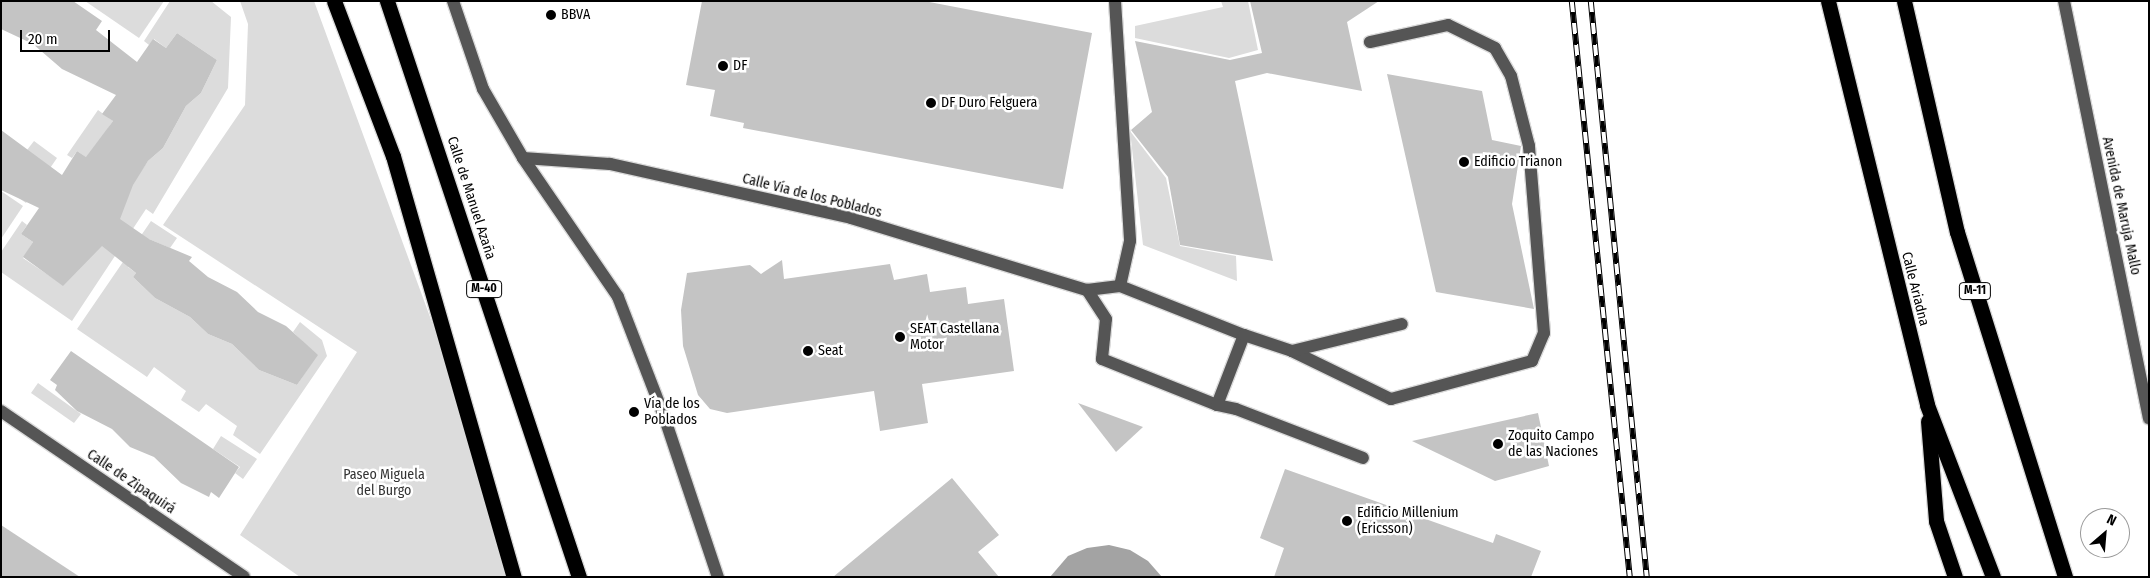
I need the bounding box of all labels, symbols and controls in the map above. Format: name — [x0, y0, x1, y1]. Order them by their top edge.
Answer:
place label: BBVA — [561, 7, 590, 23]
marker: BBVA — [545, 9, 557, 21]
scale bar — [22, 20, 112, 52]
text: 20 m — [28, 30, 58, 48]
place label: DF — [733, 58, 747, 74]
marker: DF — [717, 60, 729, 72]
place label: DF Duro Felguera — [941, 95, 1037, 111]
marker: DF Duro Felguera — [925, 97, 937, 109]
street label: Calle de Manuel Azaña — [443, 134, 499, 262]
street label: Avenida de Maruja Mallo — [2098, 135, 2144, 277]
place label: Edificio Trianon — [1474, 154, 1562, 170]
marker: Edificio Trianon — [1458, 156, 1470, 168]
street label: Calle Vía de los Poblados — [741, 171, 883, 221]
street label: Calle Ariadna — [1898, 250, 1932, 328]
road number: M-40 — [465, 280, 503, 298]
road number: M-11 — [1959, 282, 1991, 300]
place label: SEAT Castellana Motor — [910, 321, 999, 354]
marker: SEAT Castellana Motor — [894, 331, 906, 343]
place label: Seat — [818, 343, 843, 359]
marker: Seat — [802, 345, 814, 357]
place label: Vía de los Poblados — [644, 396, 700, 428]
marker: Vía de los Poblados — [628, 406, 640, 418]
place label: Zoquito Campo de las Naciones — [1508, 428, 1598, 461]
marker: Zoquito Campo de las Naciones — [1492, 438, 1504, 450]
street label: Calle de Zipaquirá — [84, 446, 178, 518]
park label: Paseo Miguela del Burgo — [343, 467, 425, 500]
place label: Edificio Millenium (Ericsson) — [1357, 505, 1459, 538]
north arrow — [2080, 508, 2130, 558]
text: N — [2104, 511, 2119, 530]
marker: Edificio Millenium (Ericsson) — [1341, 515, 1353, 527]

